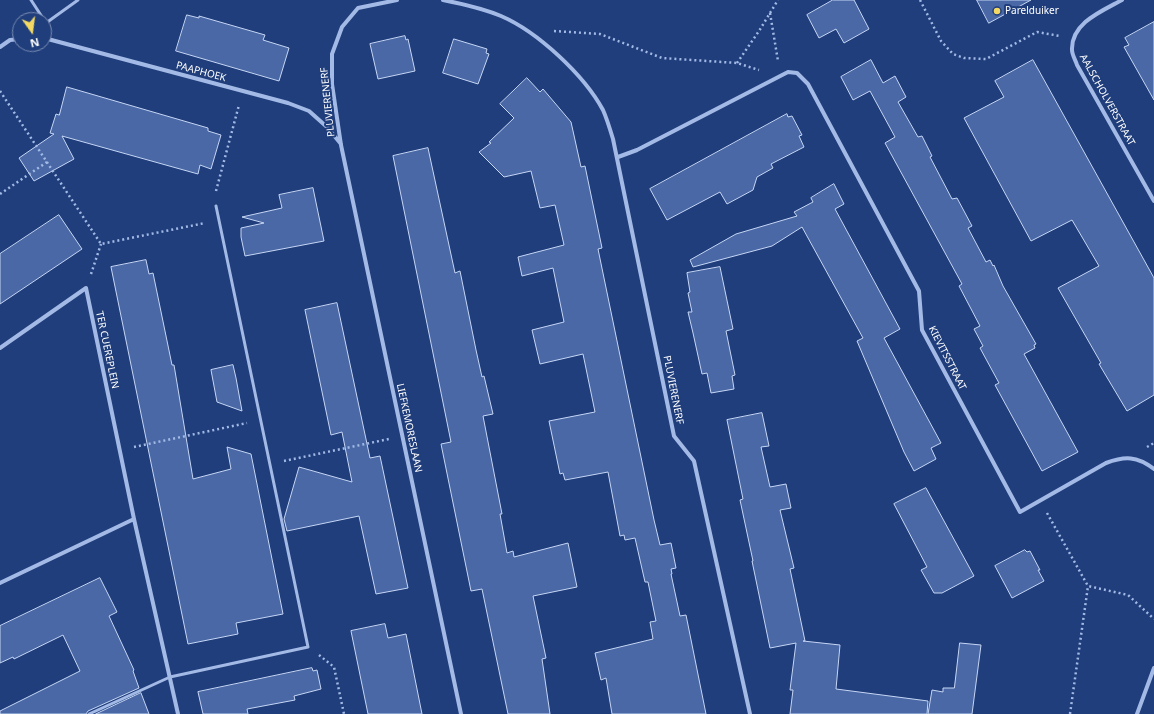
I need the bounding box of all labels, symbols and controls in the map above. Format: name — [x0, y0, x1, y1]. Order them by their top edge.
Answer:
place label: Parelduiker — [1005, 5, 1059, 17]
marker: Parelduiker — [992, 6, 1002, 16]
north arrow — [12, 12, 52, 52]
text: N — [29, 35, 41, 52]
street label: AALSCHOLVERSTRAAT — [1077, 52, 1137, 148]
street label: PAAPHOEK — [175, 60, 227, 84]
street label: PLUVIERENERF — [318, 67, 338, 137]
street label: TER CUEREPLEIN — [93, 310, 121, 390]
street label: KIEVITSSTRAAT — [926, 324, 968, 392]
street label: PLUVIERENERF — [660, 355, 686, 425]
street label: LIEFKEMORESLAAN — [394, 382, 424, 474]

